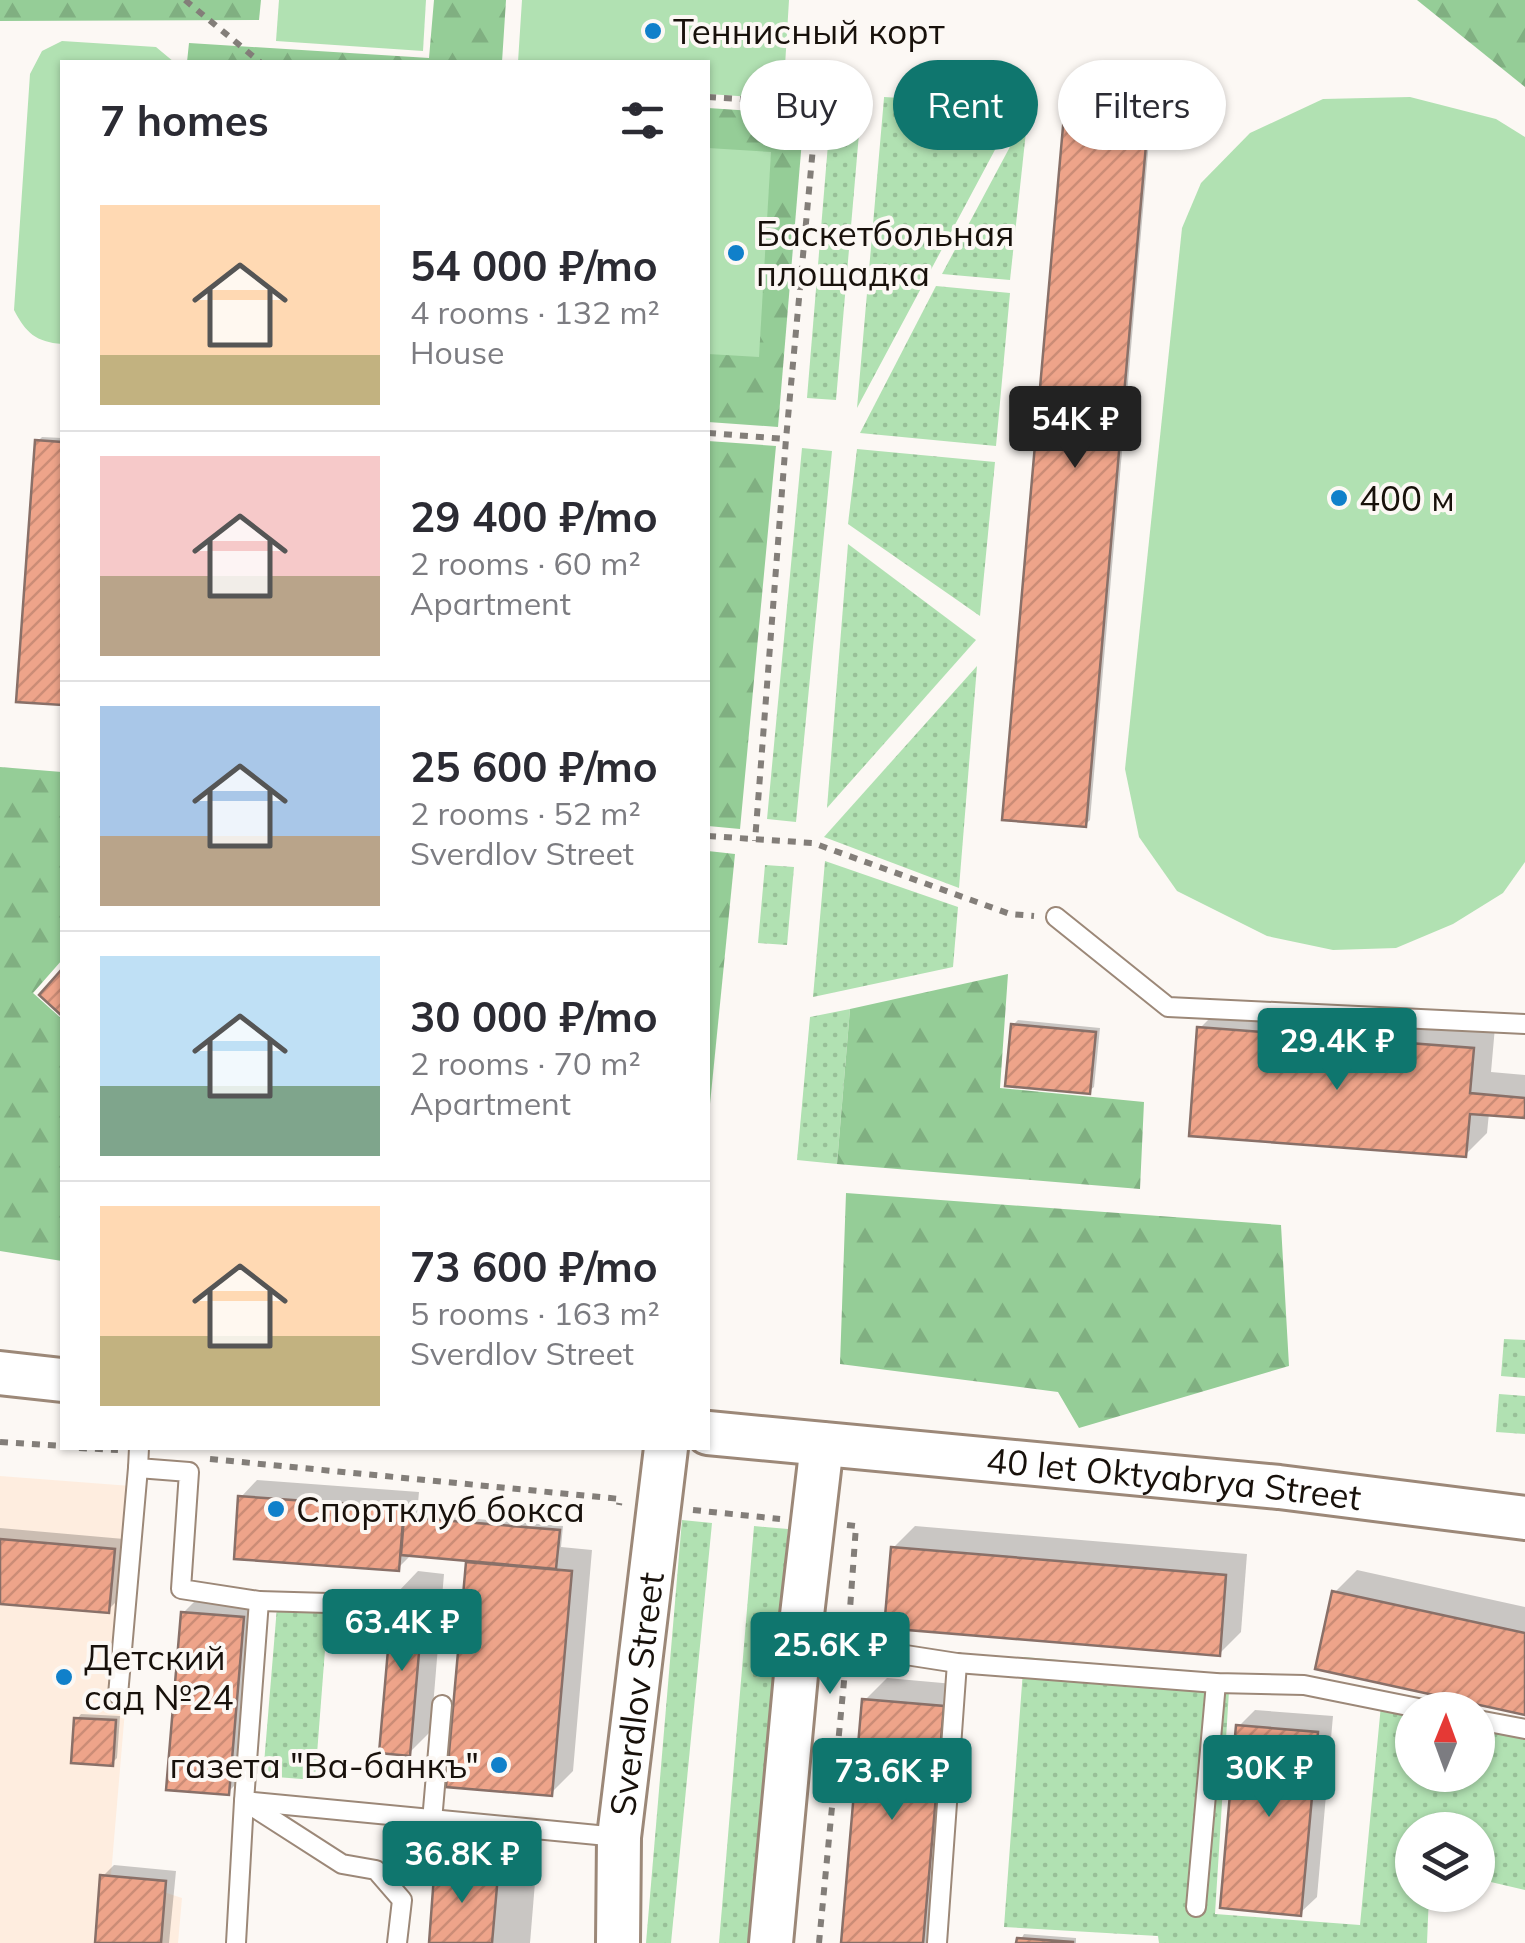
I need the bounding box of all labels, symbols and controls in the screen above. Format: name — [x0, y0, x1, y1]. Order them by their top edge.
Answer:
place label: Теннисный корт — [673, 9, 945, 53]
marker: Теннисный корт — [642, 20, 664, 42]
chip: Buy — [740, 60, 873, 150]
chip: Rent — [893, 60, 1038, 150]
chip: Filters — [1058, 60, 1226, 150]
icon: filters — [615, 93, 670, 148]
text: 7 homes — [100, 94, 269, 147]
place label: Баскетбольная площадка — [756, 211, 1014, 295]
text: 54 000 ₽/mo — [410, 239, 658, 292]
marker: Баскетбольная площадка — [725, 242, 747, 264]
icon: home — [180, 245, 300, 365]
text: 4 rooms · 132 m² — [410, 292, 660, 332]
text: House — [410, 332, 505, 372]
pin: 54K ₽ — [1005, 386, 1145, 471]
text: 54K ₽ — [1031, 398, 1119, 438]
place label: 400 м — [1359, 476, 1455, 520]
marker: 400 м — [1328, 487, 1350, 509]
text: 29 400 ₽/mo — [410, 490, 658, 543]
icon: home — [180, 496, 300, 616]
text: 2 rooms · 60 m² — [410, 543, 641, 583]
text: Apartment — [410, 583, 571, 623]
text: 25 600 ₽/mo — [410, 740, 658, 793]
icon: home — [180, 746, 300, 866]
text: 2 rooms · 52 m² — [410, 793, 641, 833]
text: Sverdlov Street — [410, 833, 634, 873]
text: 30 000 ₽/mo — [410, 990, 658, 1043]
icon: home — [180, 996, 300, 1116]
pin: 29.4K ₽ — [1245, 1008, 1429, 1093]
text: 29.4K ₽ — [1280, 1020, 1394, 1060]
text: 2 rooms · 70 m² — [410, 1043, 641, 1083]
text: Apartment — [410, 1083, 571, 1123]
text: 73 600 ₽/mo — [410, 1240, 658, 1293]
icon: home — [180, 1246, 300, 1366]
text: 5 rooms · 163 m² — [410, 1293, 660, 1333]
text: Sverdlov Street — [410, 1333, 634, 1373]
street label: 40 let Oktyabrya Street — [985, 1437, 1364, 1519]
place label: Спортклуб бокса — [296, 1487, 585, 1531]
marker: Спортклуб бокса — [265, 1498, 287, 1520]
street label: Sverdlov Street — [600, 1570, 673, 1818]
pin: 63.4K ₽ — [310, 1589, 494, 1674]
text: 63.4K ₽ — [345, 1601, 459, 1641]
pin: 25.6K ₽ — [738, 1612, 922, 1697]
text: 25.6K ₽ — [773, 1624, 887, 1664]
place label: Детский сад №24 — [84, 1635, 233, 1719]
marker: Детский сад №24 — [53, 1666, 75, 1688]
north arrow — [1395, 1692, 1495, 1792]
map controls — [1395, 1692, 1495, 1912]
pin: 30K ₽ — [1199, 1735, 1339, 1820]
pin: 73.6K ₽ — [800, 1738, 984, 1823]
place label: газета "Ва-банкъ" — [169, 1743, 479, 1787]
text: 30K ₽ — [1225, 1747, 1313, 1787]
text: 73.6K ₽ — [835, 1750, 949, 1790]
marker: газета "Ва-банкъ" — [488, 1754, 510, 1776]
button: layers — [1395, 1812, 1495, 1912]
pin: 36.8K ₽ — [370, 1821, 554, 1906]
text: 36.8K ₽ — [405, 1833, 519, 1873]

